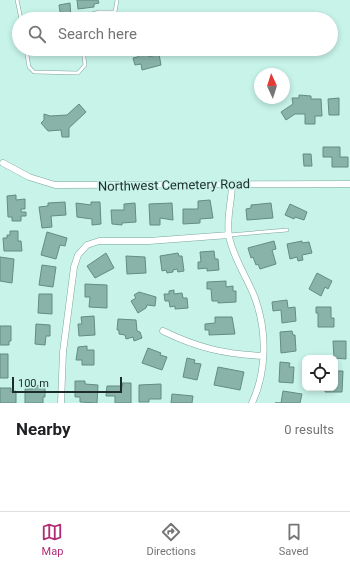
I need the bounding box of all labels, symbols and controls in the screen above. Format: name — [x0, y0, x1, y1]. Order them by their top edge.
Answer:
search box — [12, 12, 338, 56]
icon: search — [26, 23, 48, 45]
text: Search here — [58, 25, 137, 43]
north arrow — [254, 68, 290, 104]
street label: Northwest Cemetery Road — [98, 176, 250, 194]
map controls — [302, 355, 338, 391]
button: locate — [302, 355, 338, 391]
scale bar — [12, 375, 122, 394]
text: 100 m — [18, 377, 49, 390]
text: Nearby — [16, 419, 71, 439]
text: 0 results — [284, 422, 334, 437]
tab: Map — [41, 521, 63, 558]
tab: Directions — [146, 521, 196, 558]
tab: Saved — [279, 521, 309, 558]

